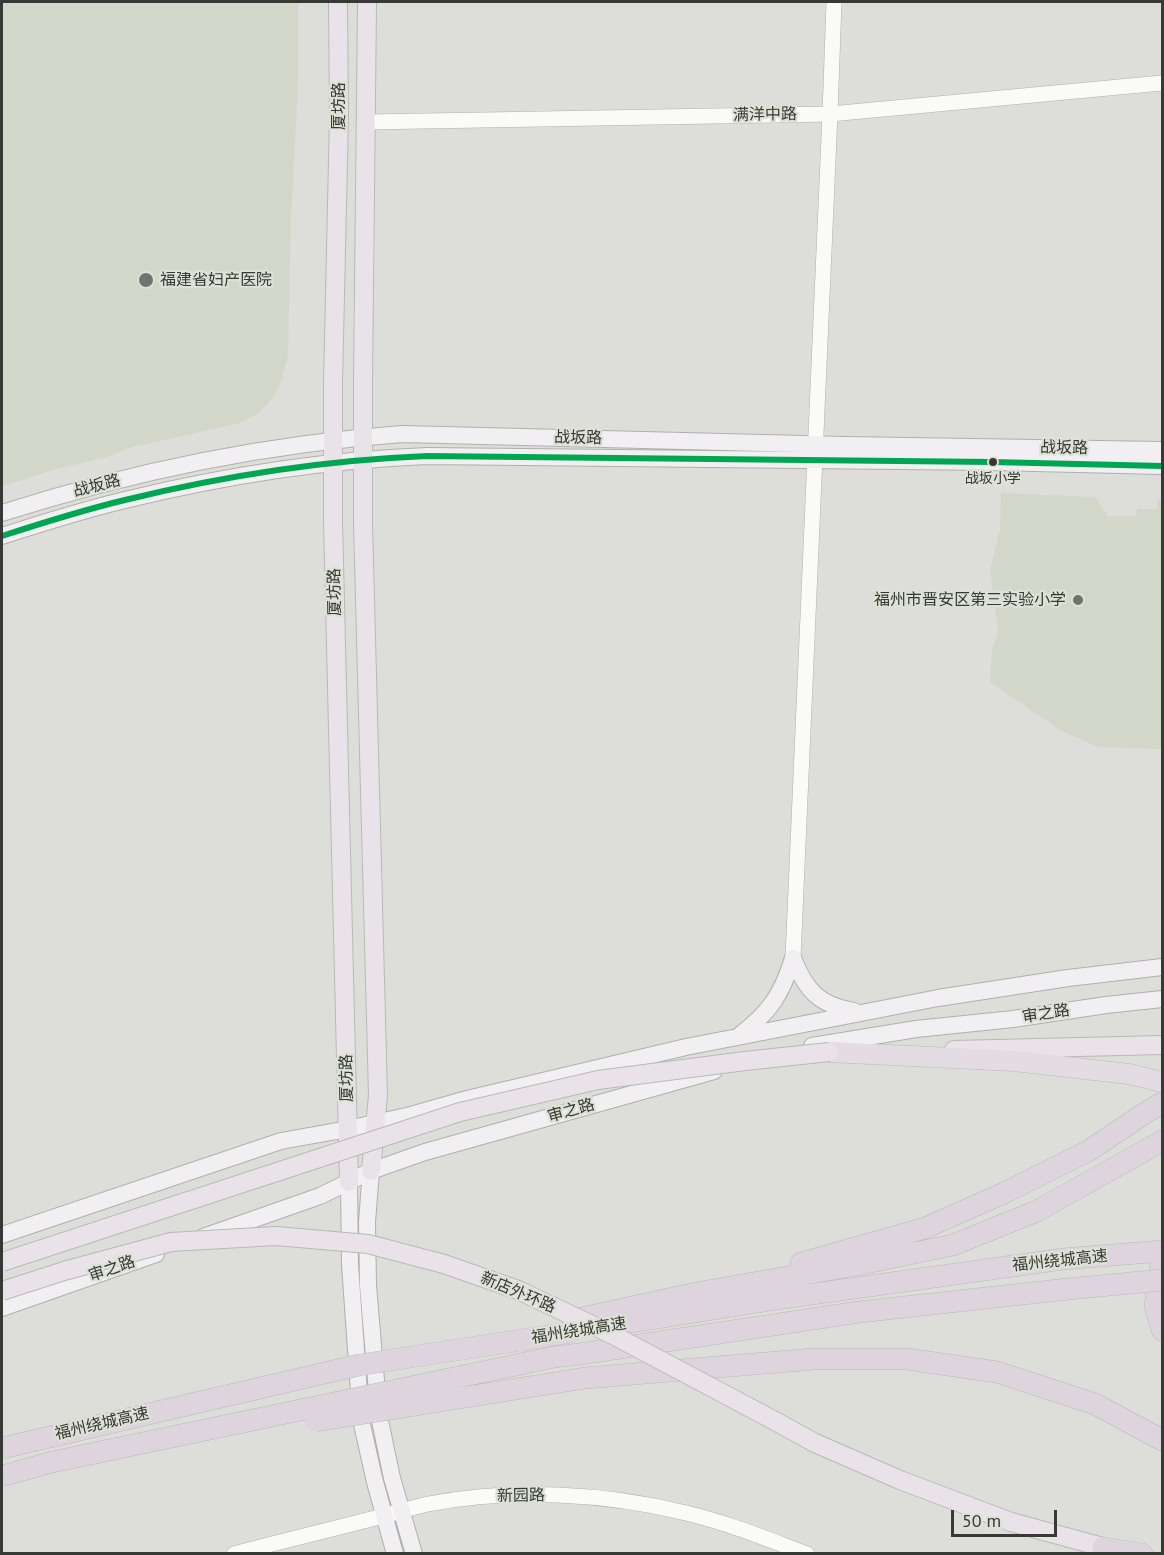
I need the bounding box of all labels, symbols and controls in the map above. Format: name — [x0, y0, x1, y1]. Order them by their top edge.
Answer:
street label: 厦坊路 — [329, 82, 349, 130]
street label: 满洋中路 — [733, 105, 797, 125]
place label: 福建省妇产医院 — [160, 270, 272, 290]
marker: 福建省妇产医院 — [137, 271, 155, 289]
street label: 战坂路 — [554, 428, 602, 448]
street label: 战坂路 — [1040, 438, 1088, 458]
marker: 战坂小学 — [987, 456, 999, 468]
street label: 战坂路 — [71, 471, 123, 501]
place label: 战坂小学 — [965, 471, 1021, 487]
street label: 厦坊路 — [325, 568, 345, 616]
place label: 福州市晋安区第三实验小学 — [874, 590, 1066, 610]
marker: 福州市晋安区第三实验小学 — [1071, 593, 1085, 607]
street label: 审之路 — [1021, 1001, 1071, 1027]
street label: 厦坊路 — [337, 1054, 357, 1102]
street label: 审之路 — [545, 1095, 597, 1127]
street label: 福州绕城高速 — [1011, 1246, 1109, 1276]
street label: 审之路 — [86, 1252, 138, 1286]
street label: 新店外环路 — [477, 1269, 559, 1317]
street label: 福州绕城高速 — [530, 1314, 628, 1348]
street label: 福州绕城高速 — [53, 1404, 151, 1444]
street label: 新园路 — [497, 1486, 545, 1506]
scale bar — [954, 1498, 1060, 1536]
text: 50 m — [962, 1509, 1001, 1532]

